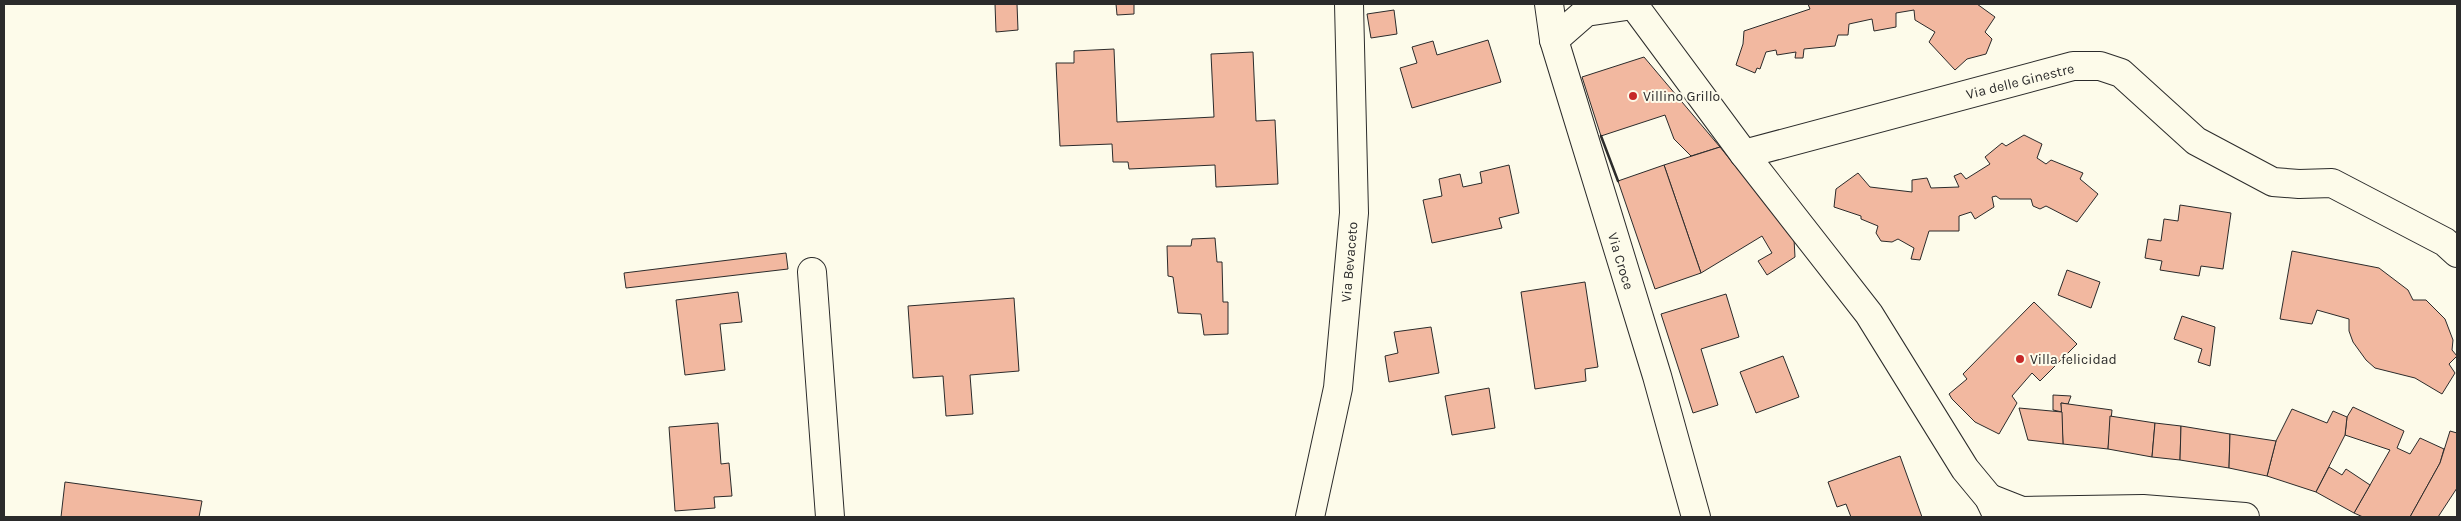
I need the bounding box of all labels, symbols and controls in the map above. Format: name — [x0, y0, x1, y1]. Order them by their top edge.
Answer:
street label: Via delle Ginestre — [1964, 60, 2076, 103]
place label: Villino Grillo — [1643, 88, 1720, 105]
marker: Villino Grillo — [1627, 90, 1639, 102]
street label: Via Bevaceto — [1337, 221, 1361, 303]
street label: Via Croce — [1604, 231, 1637, 292]
place label: Villa felicidad — [2030, 351, 2117, 368]
marker: Villa felicidad — [2014, 353, 2026, 365]

